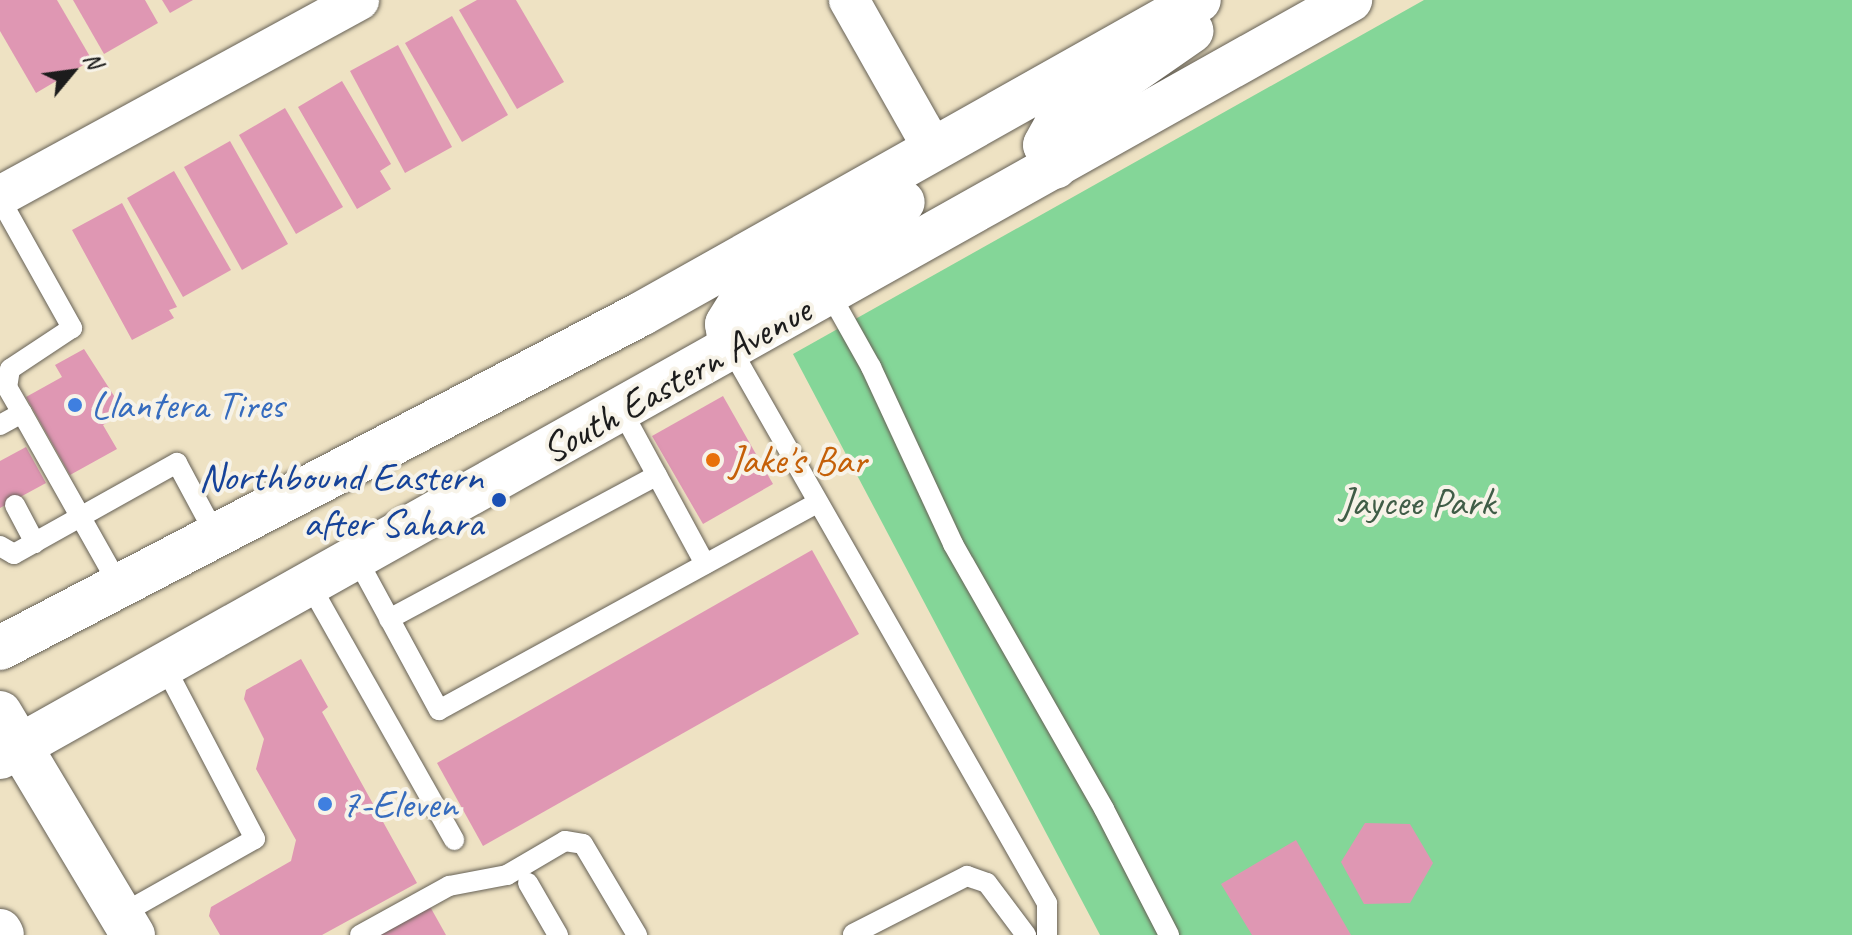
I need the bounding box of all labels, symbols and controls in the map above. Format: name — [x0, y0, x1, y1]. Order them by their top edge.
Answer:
north arrow — [32, 32, 112, 112]
text: N — [77, 48, 109, 73]
street label: South Eastern Avenue — [532, 286, 820, 474]
place label: Llantera Tires — [91, 381, 284, 429]
marker: Llantera Tires — [66, 396, 84, 414]
place label: Jake's Bar — [729, 436, 867, 484]
marker: Jake's Bar — [704, 451, 722, 469]
place label: Northbound Eastern after Sahara — [198, 453, 483, 547]
park label: Jaycee Park — [1339, 478, 1495, 526]
marker: Northbound Eastern after Sahara — [490, 491, 508, 509]
place label: 7-Eleven — [341, 780, 457, 828]
marker: 7-Eleven — [316, 795, 334, 813]

